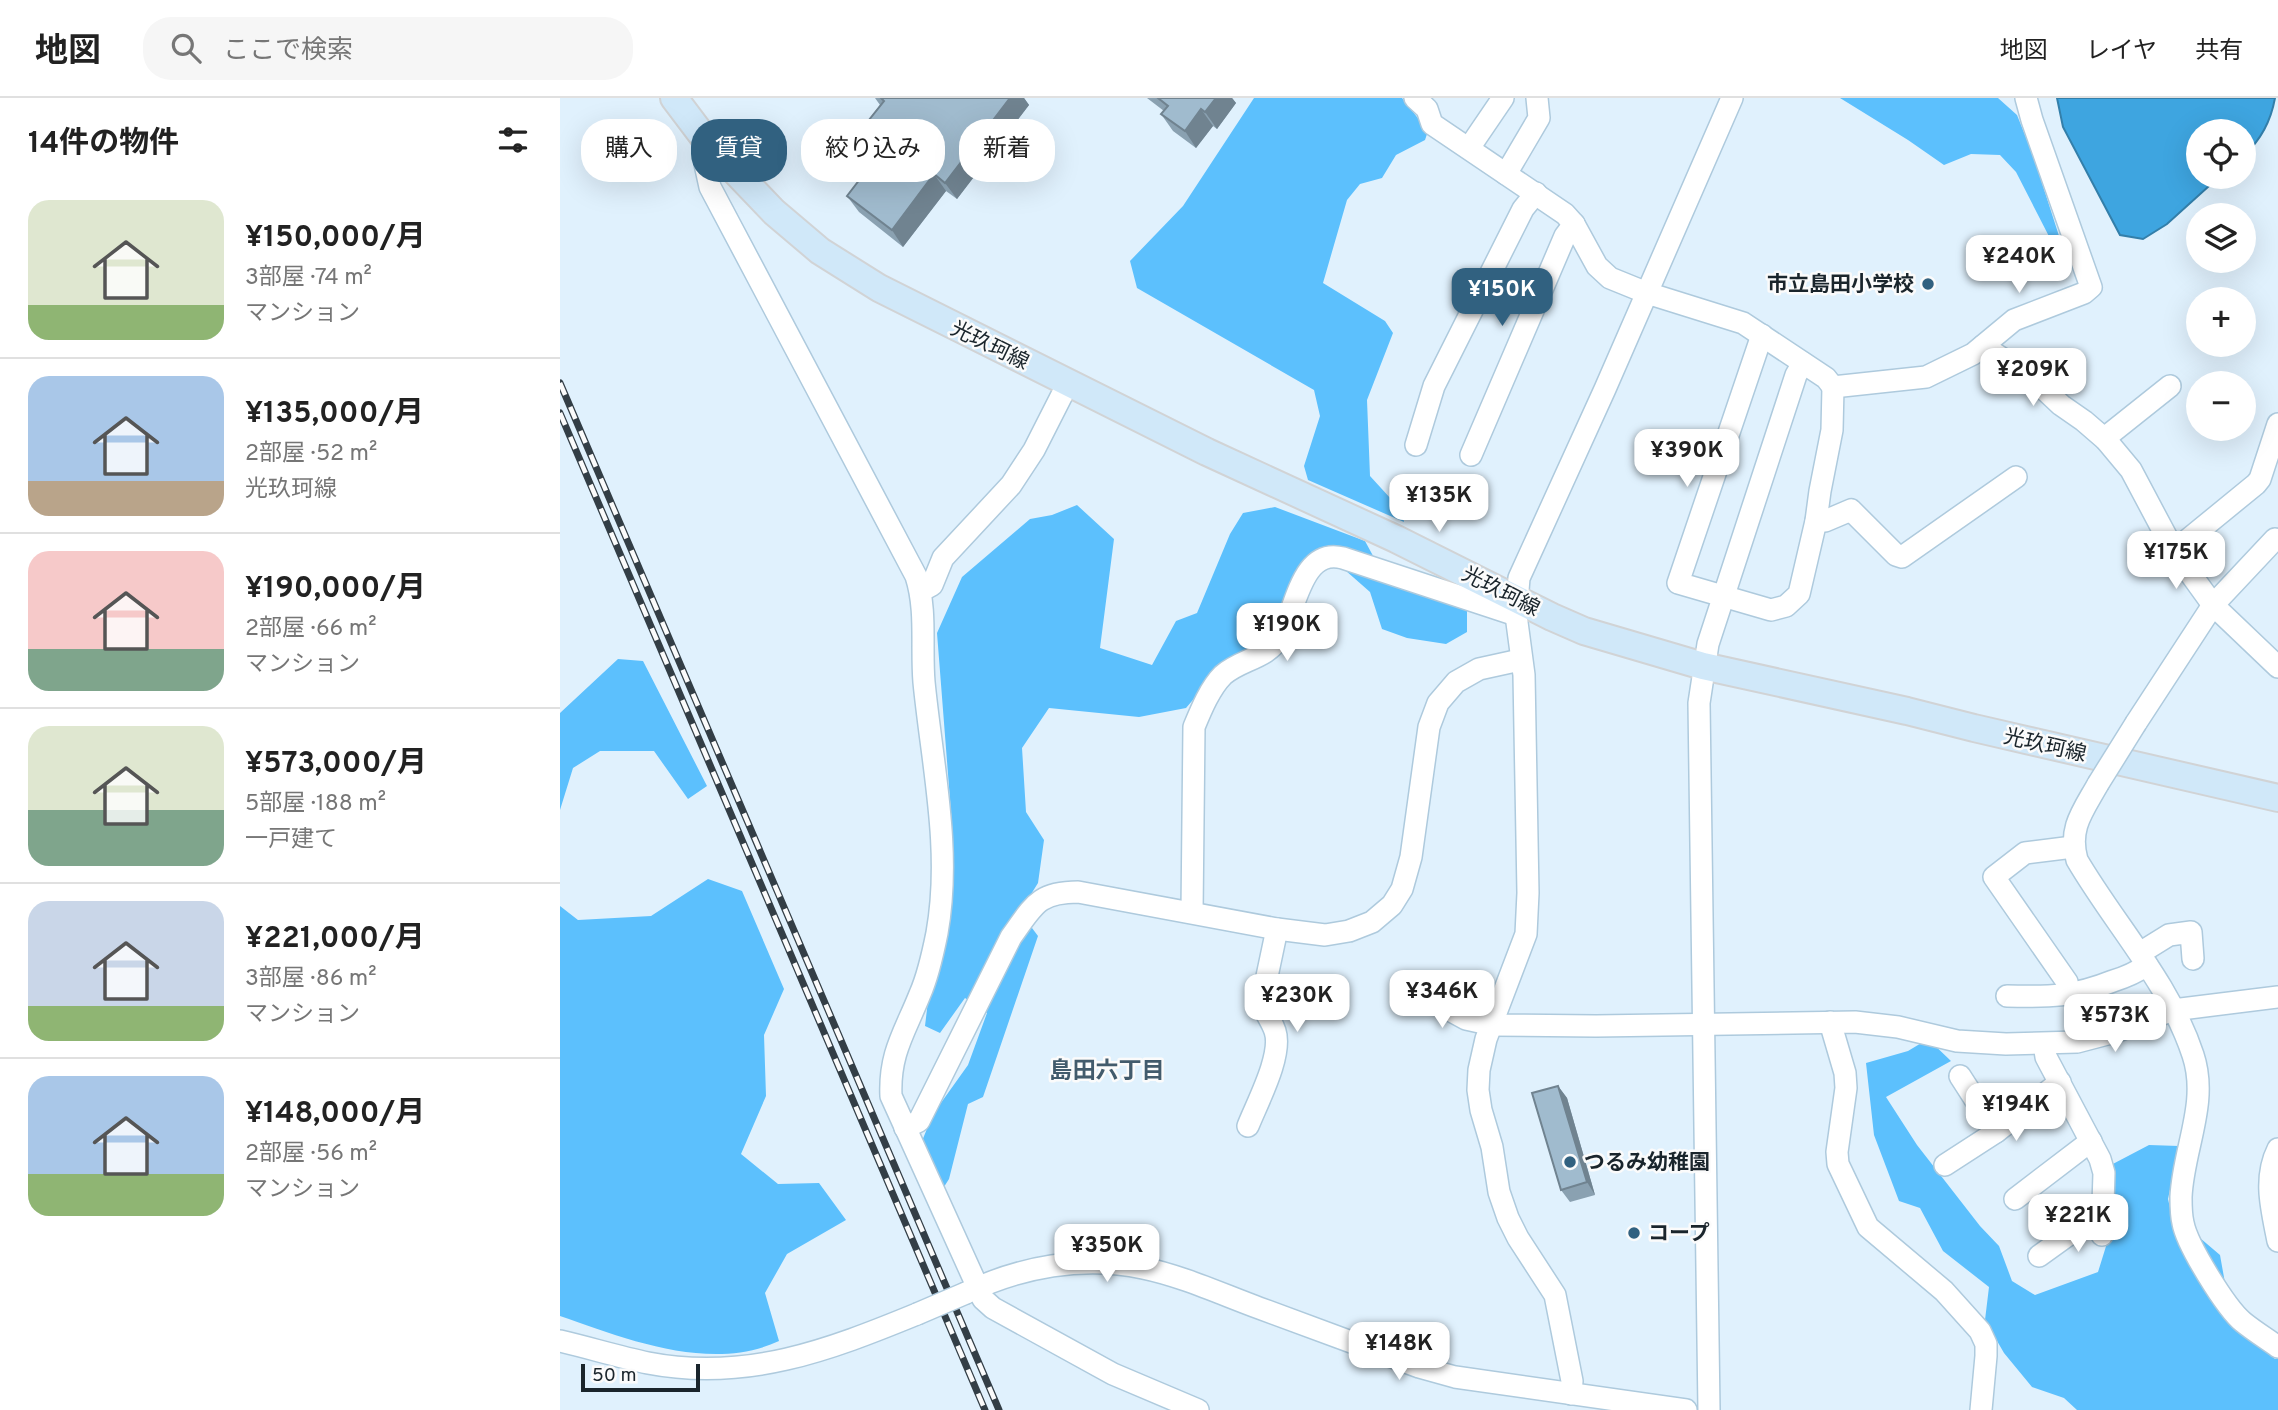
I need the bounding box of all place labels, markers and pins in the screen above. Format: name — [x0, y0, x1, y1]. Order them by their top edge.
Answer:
pin: ¥240K — [1970, 236, 2068, 295]
pin: ¥150K — [1453, 268, 1551, 328]
place label: 市立島田小学校 — [1767, 272, 1914, 299]
marker: 市立島田小学校 — [1920, 276, 1936, 292]
pin: ¥209K — [1984, 348, 2082, 408]
pin: ¥390K — [1638, 430, 1736, 489]
pin: ¥135K — [1390, 474, 1488, 534]
pin: ¥175K — [2127, 532, 2225, 591]
pin: ¥190K — [1238, 603, 1336, 663]
pin: ¥346K — [1393, 970, 1491, 1030]
pin: ¥230K — [1248, 974, 1346, 1034]
pin: ¥573K — [2066, 995, 2164, 1054]
pin: ¥194K — [1967, 1084, 2065, 1143]
place label: つるみ幼稚園 — [1584, 1150, 1710, 1177]
marker: つるみ幼稚園 — [1562, 1154, 1578, 1170]
pin: ¥221K — [2029, 1194, 2127, 1254]
place label: コープ — [1648, 1221, 1710, 1248]
pin: ¥350K — [1058, 1224, 1156, 1284]
marker: コープ — [1626, 1225, 1642, 1241]
pin: ¥148K — [1350, 1322, 1448, 1382]

